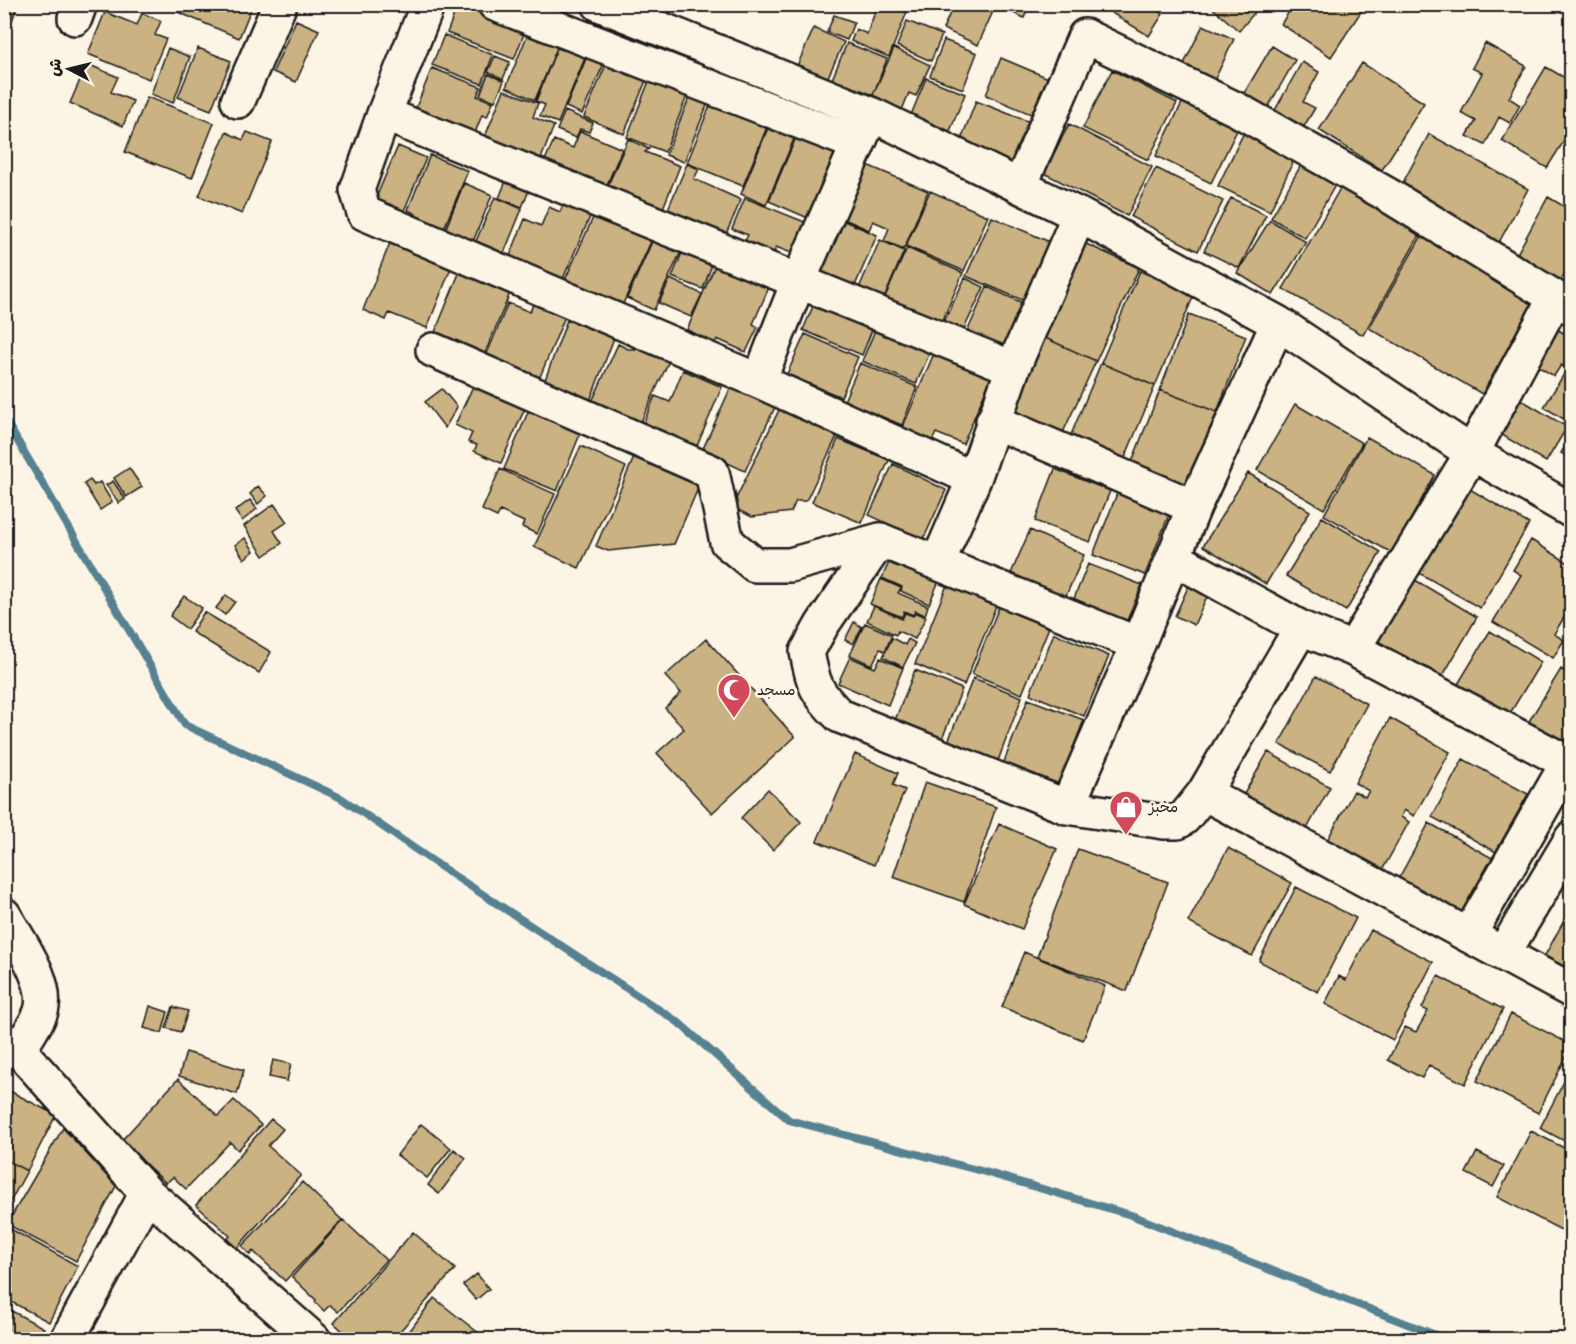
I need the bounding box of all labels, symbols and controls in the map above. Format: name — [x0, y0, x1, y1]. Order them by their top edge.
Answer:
north arrow — [39, 39, 99, 99]
text: ش — [43, 57, 66, 77]
mosque icon: مسجد — [716, 672, 752, 719]
place label: مسجد — [757, 680, 796, 700]
shop icon: مخبز — [1108, 789, 1144, 836]
place label: مخبز — [1147, 797, 1178, 817]

